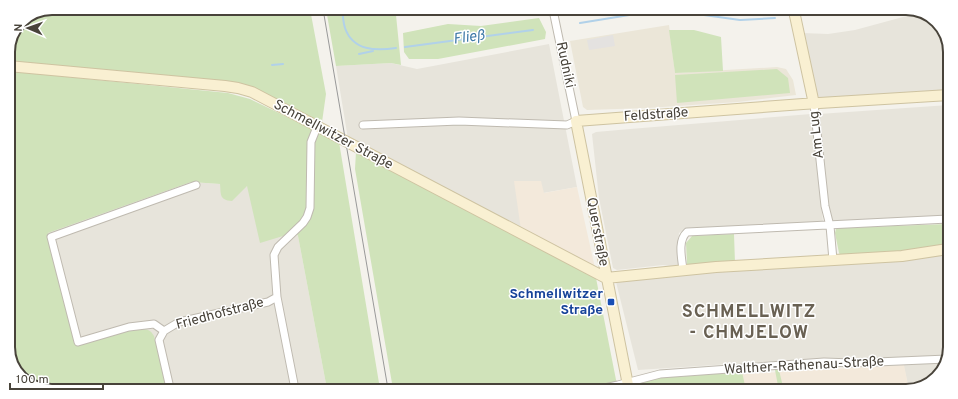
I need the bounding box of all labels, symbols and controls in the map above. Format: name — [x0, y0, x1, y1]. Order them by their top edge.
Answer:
north arrow — [8, 8, 48, 48]
text: N — [12, 23, 26, 32]
water label: Fließ — [452, 26, 487, 50]
street label: Rudniki — [552, 40, 578, 90]
street label: Schmellwitzer Straße — [270, 96, 396, 174]
street label: Feldstraße — [623, 104, 689, 126]
street label: Am Lug — [806, 110, 828, 160]
street label: Querstraße — [582, 196, 612, 268]
place label: Schmellwitzer Straße — [509, 286, 603, 319]
street label: Friedhofstraße — [174, 294, 266, 334]
marker: Schmellwitzer Straße — [606, 297, 616, 307]
district label: SCHMELLWITZ - CHMJELOW — [682, 301, 816, 345]
street label: Walther-Rathenau-Straße — [724, 353, 884, 379]
scale bar — [10, 365, 103, 391]
text: 100 m — [16, 372, 49, 388]

